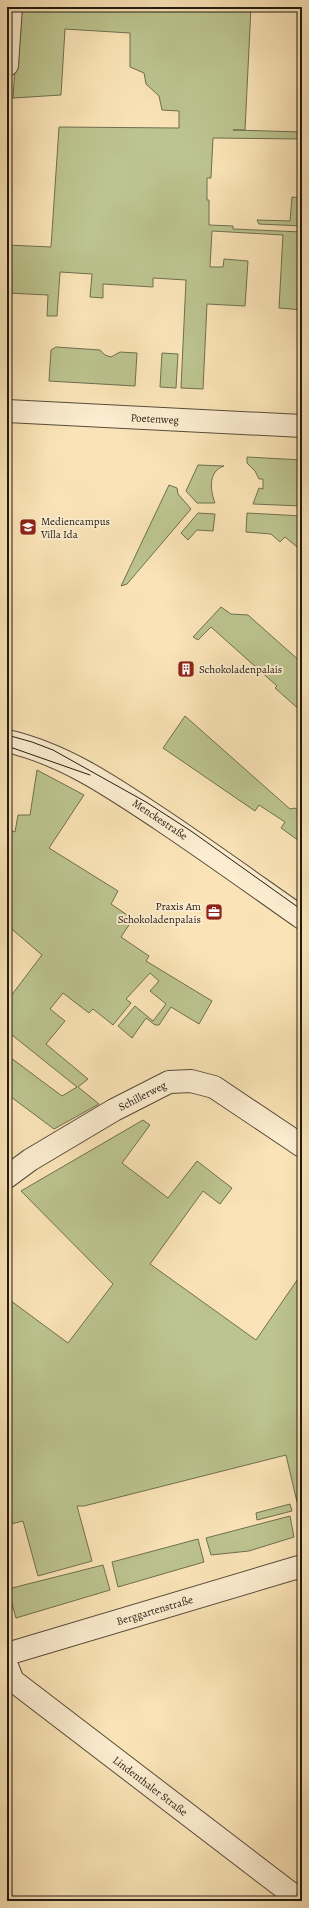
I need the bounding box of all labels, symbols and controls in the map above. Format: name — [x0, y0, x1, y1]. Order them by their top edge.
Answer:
street label: Poetenweg — [130, 410, 180, 428]
place label: Mediencampus Villa Ida — [40, 514, 110, 542]
school or university icon: Mediencampus Villa Ida — [18, 517, 38, 537]
building icon: Schokoladenpalais — [176, 659, 196, 679]
place label: Schokoladenpalais — [199, 662, 282, 677]
street label: Menckestraße — [129, 796, 191, 844]
place label: Praxis Am Schokoladenpalais — [118, 899, 201, 927]
office icon: Praxis Am Schokoladenpalais — [204, 902, 224, 922]
street label: Schillerweg — [116, 1077, 169, 1115]
street label: Berggartenstraße — [115, 1592, 195, 1629]
street label: Lindenthaler Straße — [110, 1753, 191, 1820]

